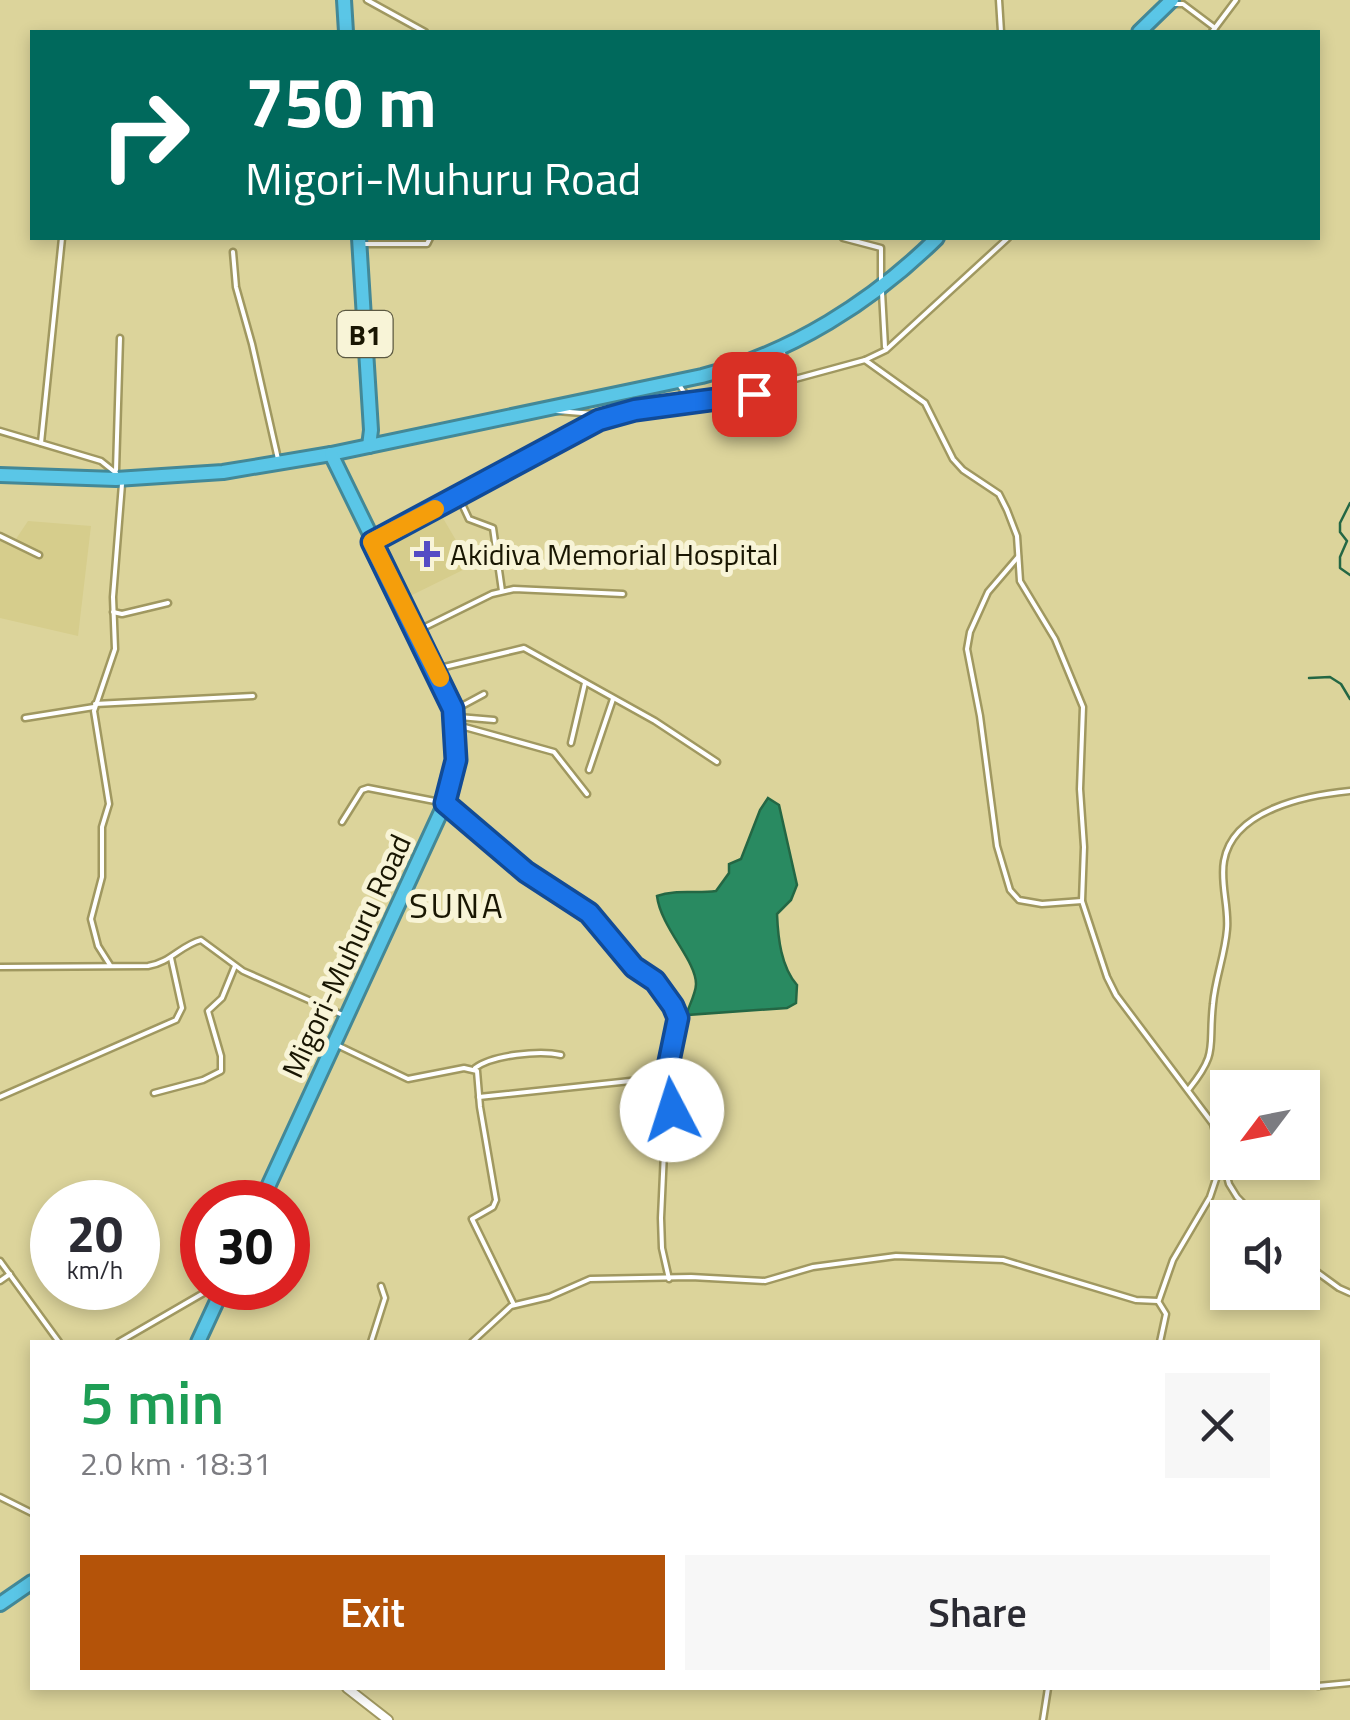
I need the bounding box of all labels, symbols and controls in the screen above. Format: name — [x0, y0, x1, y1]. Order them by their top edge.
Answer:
text: 750 m — [245, 48, 437, 154]
icon: right — [80, 70, 210, 200]
text: Migori-Muhuru Road — [245, 144, 641, 212]
road number: B1 — [338, 311, 392, 357]
pin — [712, 352, 797, 437]
icon: arrive — [727, 367, 782, 422]
place label: Akidiva Memorial Hospital — [450, 531, 778, 577]
marker: Akidiva Memorial Hospital — [414, 541, 440, 567]
street label: Migori-Muhuru Road — [269, 827, 423, 1085]
district label: SUNA — [409, 878, 505, 932]
position arrow — [620, 1058, 724, 1162]
north arrow — [1210, 1070, 1320, 1180]
map controls — [1210, 1070, 1320, 1310]
speed limit sign: 30 — [180, 1180, 310, 1310]
text: 20 — [67, 1195, 123, 1271]
button: sound — [1210, 1200, 1320, 1310]
text: km/h — [67, 1251, 123, 1289]
text: 5 min — [80, 1356, 224, 1447]
button: close — [1165, 1373, 1270, 1478]
text: 2.0 km · 18:31 — [80, 1439, 272, 1487]
button: Exit — [80, 1555, 665, 1670]
button: Share — [685, 1555, 1270, 1670]

